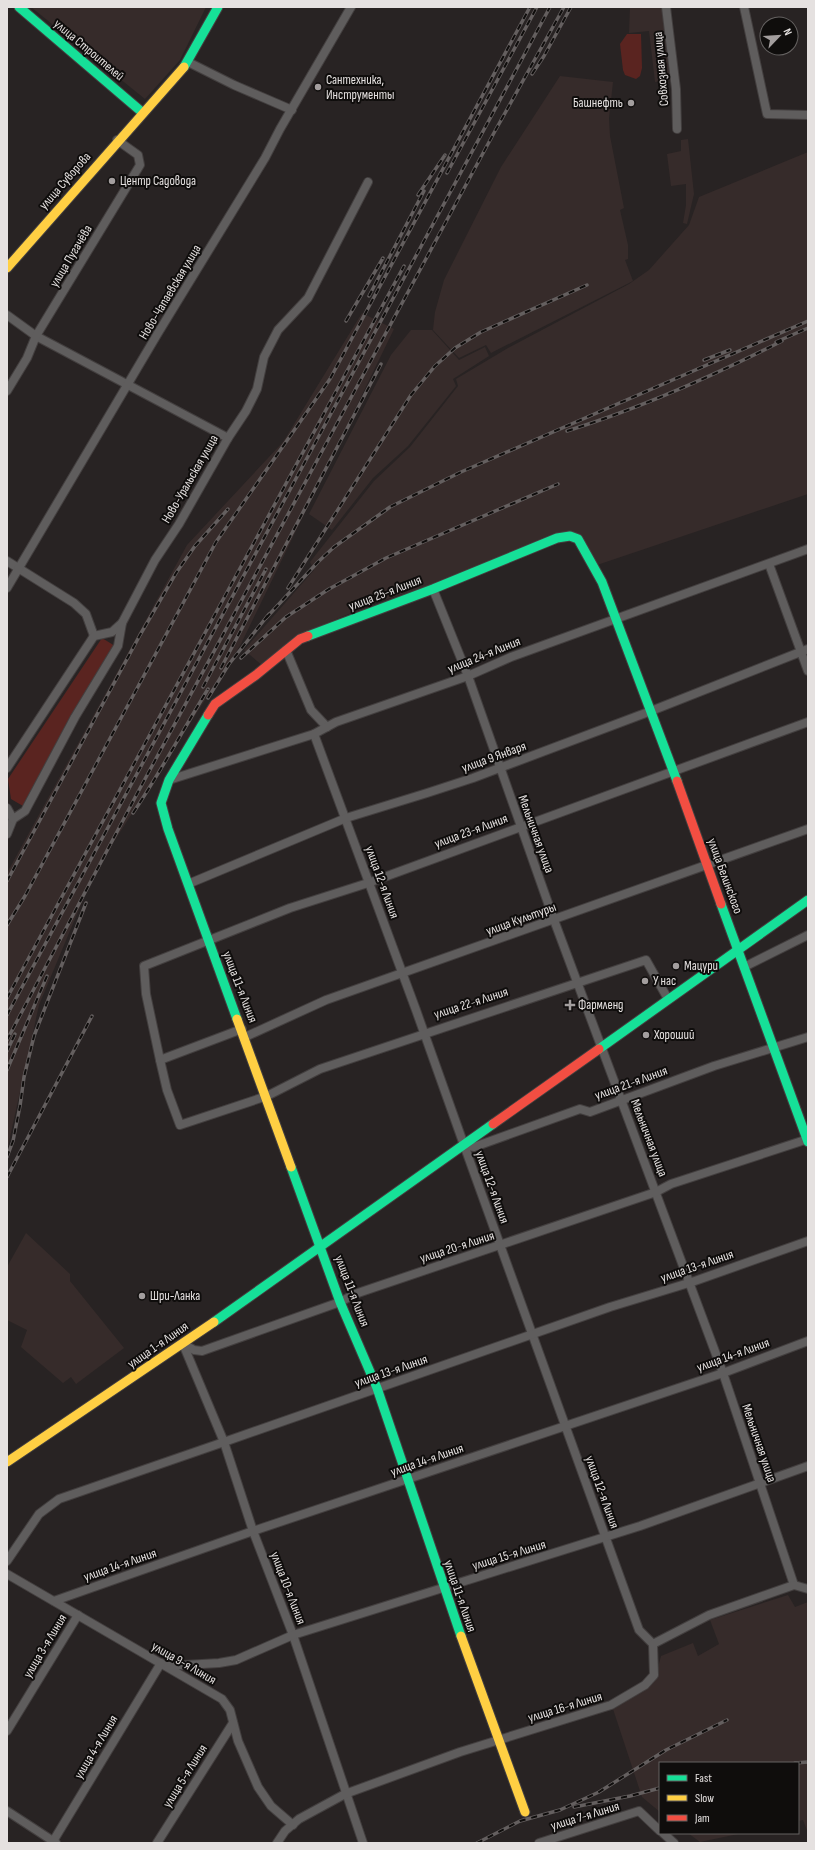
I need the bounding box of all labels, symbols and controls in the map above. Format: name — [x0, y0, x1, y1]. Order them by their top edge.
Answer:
street label: улица Строителей — [51, 16, 127, 84]
north arrow — [759, 16, 799, 56]
text: N — [780, 27, 795, 38]
street label: Совхозная улица — [650, 31, 672, 107]
place label: Сантехника, Инструменты — [326, 72, 395, 103]
marker: Сантехника, Инструменты — [313, 82, 323, 92]
place label: Башнефть — [573, 95, 623, 111]
marker: Башнефть — [626, 98, 636, 108]
street label: улица Суворова — [36, 149, 94, 213]
place label: Центр Садовода — [120, 173, 196, 189]
marker: Центр Садовода — [107, 176, 117, 186]
street label: улица Пугачёва — [46, 222, 96, 290]
street label: Ново-Чапаевская улица — [135, 242, 205, 342]
street label: Ново-Уральская улица — [158, 432, 222, 526]
street label: улица 25-я Линия — [346, 572, 424, 614]
street label: улица 24-я Линия — [445, 633, 523, 677]
street label: улица 9 Января — [460, 738, 528, 776]
street label: Мельничная улица — [515, 793, 557, 875]
street label: улица 23-я Линия — [432, 810, 510, 852]
street label: улица Белинского — [704, 836, 746, 916]
street label: улица 12-я Линия — [361, 843, 403, 921]
street label: улица Культуры — [484, 899, 558, 939]
street label: улица 11-я Линия — [219, 949, 261, 1025]
place label: Мацури — [684, 958, 718, 974]
marker: Мацури — [671, 961, 681, 971]
place label: У нас — [653, 973, 676, 989]
marker: У нас — [640, 976, 650, 986]
street label: улица 22-я Линия — [432, 983, 510, 1023]
place label: Фармленд — [578, 997, 624, 1013]
marker: Фармленд — [565, 1000, 575, 1010]
place label: Хороший — [653, 1027, 694, 1043]
marker: Хороший — [641, 1030, 651, 1040]
street label: улица 21-я Линия — [592, 1062, 670, 1104]
street label: Мельничная улица — [627, 1097, 671, 1179]
street label: улица 12-я Линия — [471, 1148, 513, 1226]
street label: улица 20-я Линия — [418, 1227, 496, 1267]
street label: улица 13-я Линия — [658, 1246, 736, 1286]
street label: улица 11-я Линия — [331, 1253, 373, 1329]
place label: Шри-Ланка — [150, 1288, 200, 1304]
marker: Шри-Ланка — [137, 1291, 147, 1301]
street label: улица 1-я Линия — [124, 1318, 192, 1372]
street label: улица 14-я Линия — [694, 1334, 772, 1376]
street label: улица 13-я Линия — [352, 1351, 430, 1391]
street label: Мельничная улица — [738, 1402, 780, 1484]
street label: улица 14-я Линия — [388, 1440, 466, 1480]
street label: улица 12-я Линия — [581, 1453, 623, 1531]
street label: улица 15-я Линия — [470, 1536, 548, 1574]
street label: улица 14-я Линия — [81, 1545, 159, 1585]
street label: улица 10-я Линия — [267, 1549, 309, 1627]
street label: улица 11-я Линия — [440, 1558, 480, 1634]
street label: улица 3-я Линия — [20, 1611, 70, 1681]
street label: улица 9-я Линия — [149, 1638, 219, 1688]
street label: улица 16-я Линия — [526, 1688, 604, 1726]
street label: улица 4-я Линия — [71, 1712, 121, 1782]
street label: улица 5-я Линия — [159, 1741, 211, 1811]
legend — [659, 1762, 799, 1834]
text: Fast — [695, 1771, 712, 1786]
text: Slow — [695, 1791, 714, 1806]
street label: улица 7-я Линия — [549, 1798, 621, 1834]
text: Jam — [694, 1811, 710, 1826]

